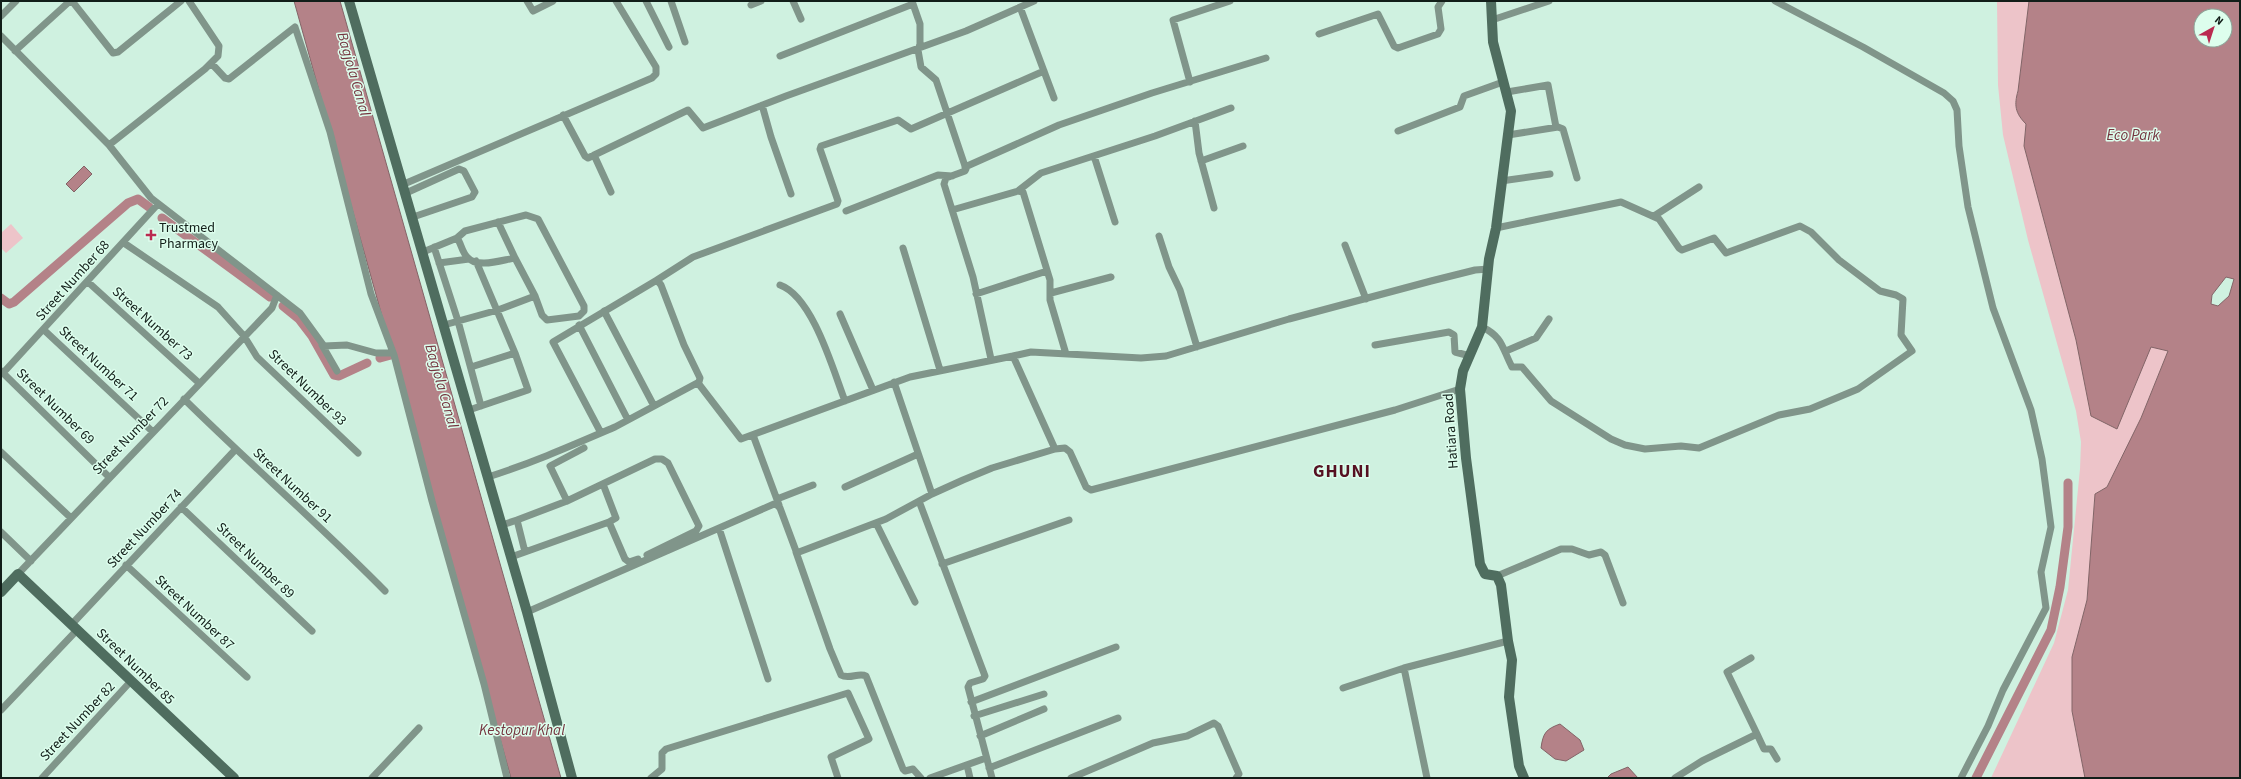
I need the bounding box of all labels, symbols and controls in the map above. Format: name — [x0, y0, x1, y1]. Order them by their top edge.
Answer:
north arrow — [2193, 8, 2233, 48]
text: N — [2211, 12, 2227, 29]
water label: Bagjola Canal — [332, 30, 376, 119]
water label: Eco Park — [2107, 125, 2160, 146]
place label: Trustmed Pharmacy — [159, 218, 219, 254]
marker: Trustmed Pharmacy — [146, 230, 156, 240]
street label: Street Number 68 — [31, 236, 114, 325]
street label: Street Number 73 — [108, 282, 197, 365]
street label: Street Number 71 — [54, 321, 143, 406]
water label: Bagjola Canal — [420, 342, 464, 431]
street label: Street Number 93 — [264, 345, 351, 431]
street label: Street Number 69 — [12, 364, 99, 450]
street label: Street Number 72 — [88, 392, 174, 479]
street label: Hatiara Road — [1438, 392, 1464, 469]
street label: Street Number 91 — [248, 443, 337, 528]
district label: GHUNI — [1313, 459, 1371, 484]
street label: Street Number 74 — [102, 484, 187, 573]
street label: Street Number 89 — [212, 518, 299, 604]
street label: Street Number 87 — [150, 570, 239, 655]
street label: Street Number 85 — [92, 624, 179, 710]
street label: Street Number 82 — [35, 677, 120, 766]
water label: Kestopur Khal — [479, 720, 565, 741]

